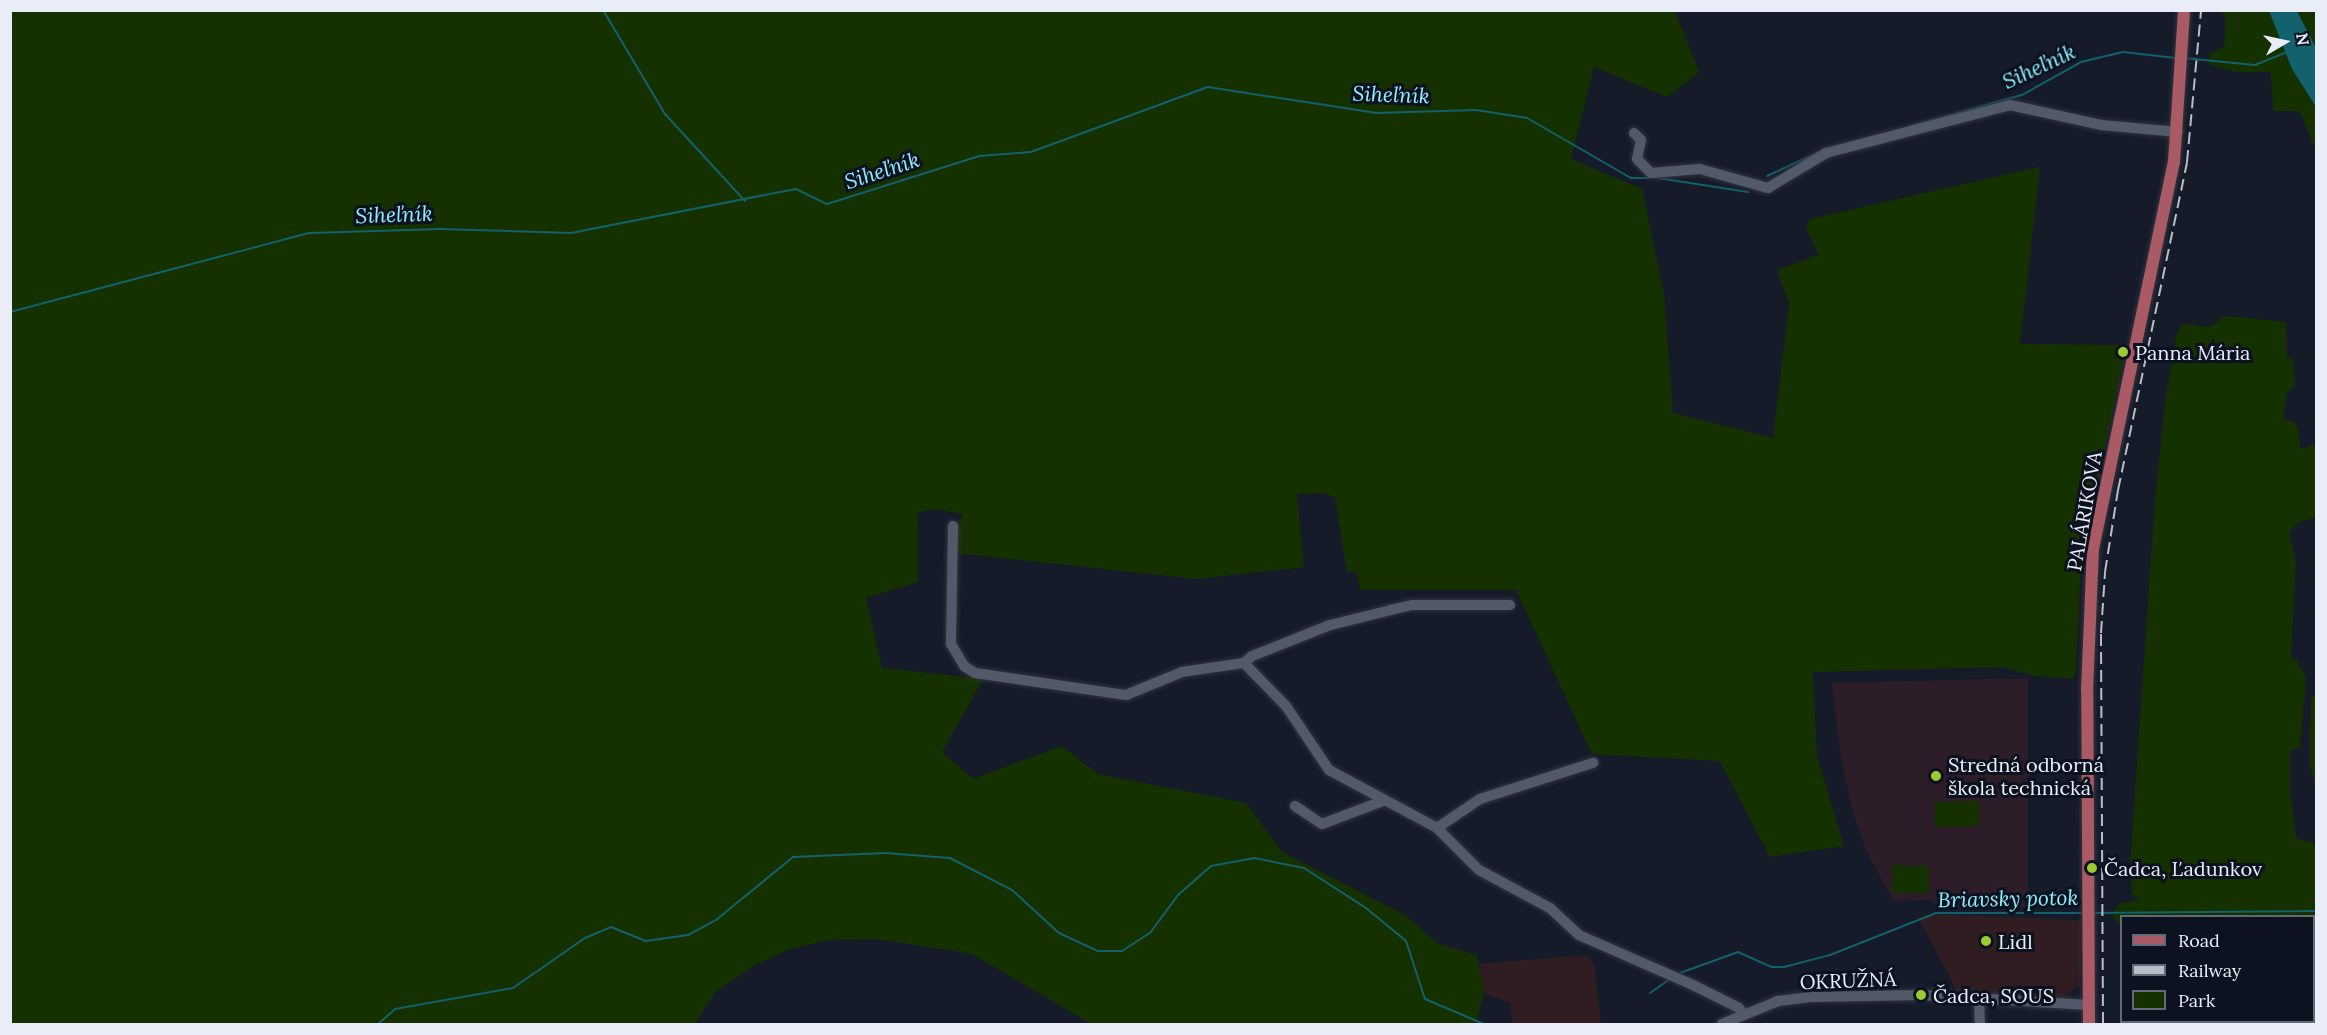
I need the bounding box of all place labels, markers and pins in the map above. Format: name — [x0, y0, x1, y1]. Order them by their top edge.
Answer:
place label: Panna Mária — [2135, 340, 2250, 364]
marker: Panna Mária — [2116, 345, 2130, 359]
place label: Stredná odborná škola technická — [1948, 752, 2104, 799]
marker: Stredná odborná škola technická — [1929, 769, 1943, 783]
place label: Čadca, Ľadunkov — [2104, 856, 2262, 880]
marker: Čadca, Ľadunkov — [2085, 861, 2099, 875]
place label: Lidl — [1998, 929, 2033, 953]
marker: Lidl — [1979, 934, 1993, 948]
place label: Čadca, SOUS — [1933, 983, 2054, 1007]
marker: Čadca, SOUS — [1914, 988, 1928, 1002]

